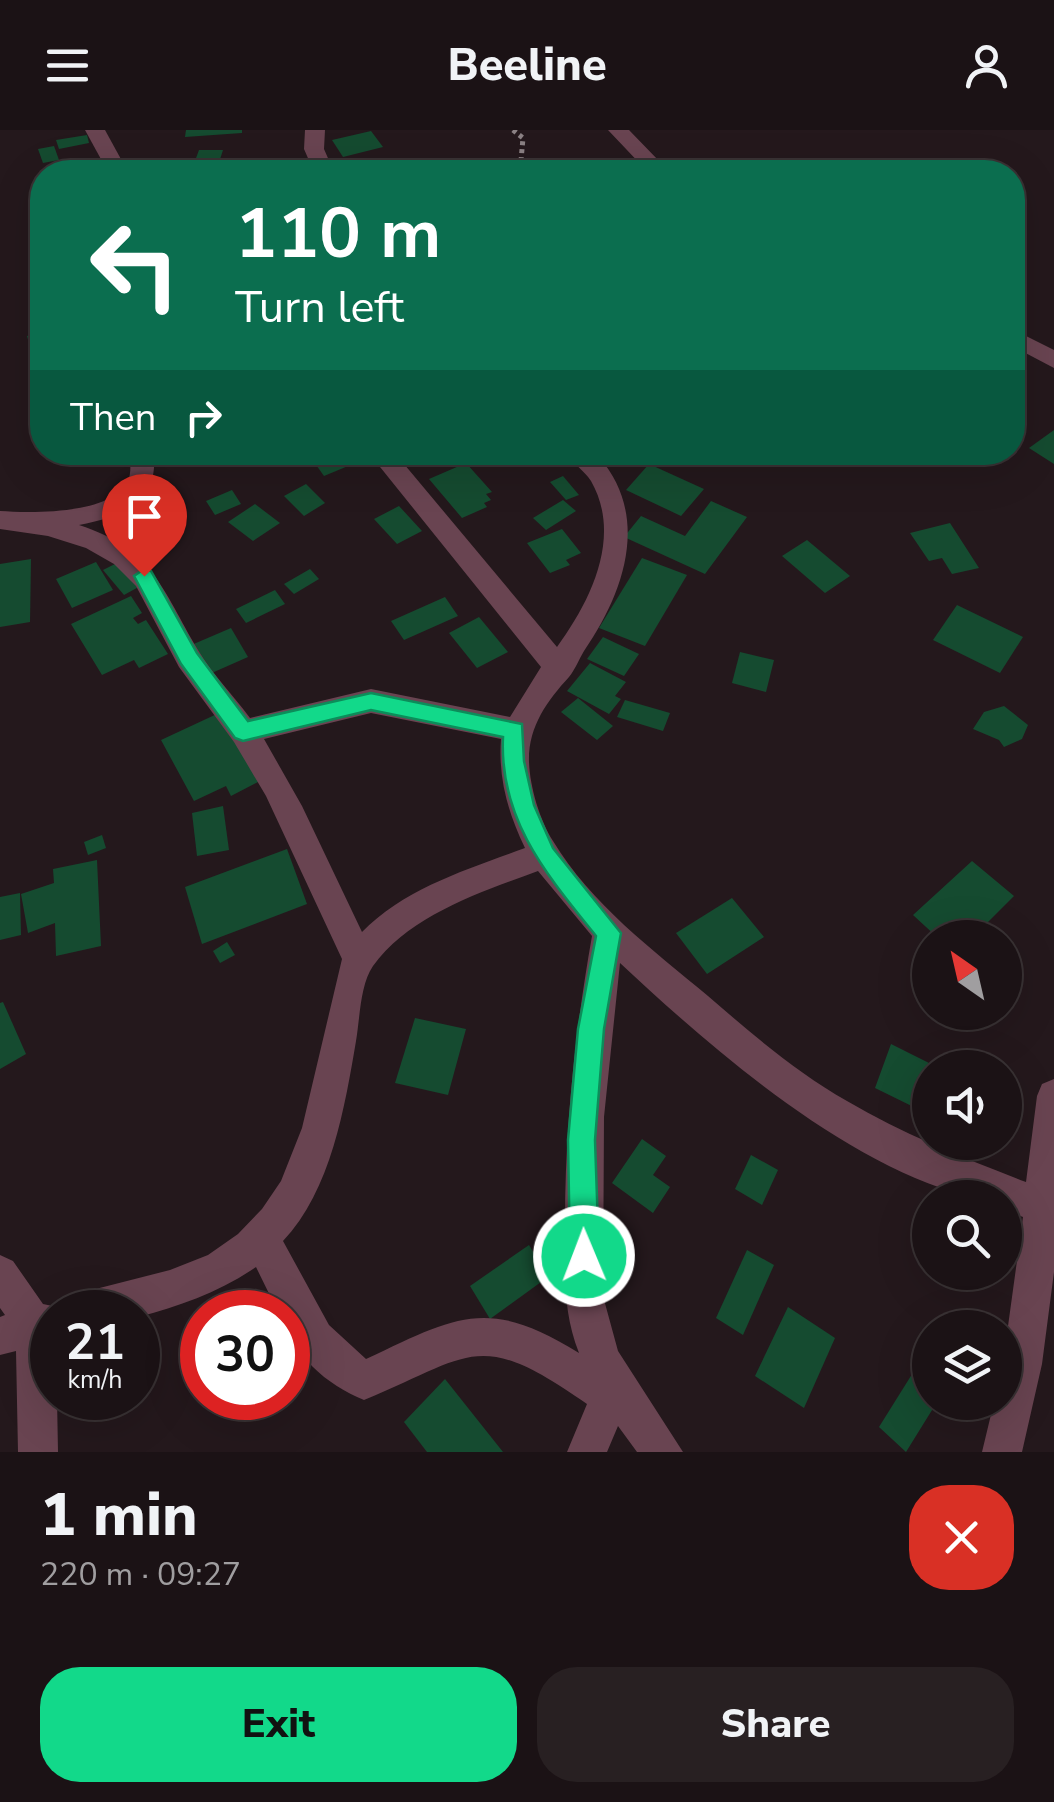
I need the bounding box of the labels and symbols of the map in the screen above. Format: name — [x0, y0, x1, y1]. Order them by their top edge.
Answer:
pin — [102, 474, 187, 577]
north arrow — [912, 920, 1022, 1030]
position arrow — [532, 1204, 636, 1308]
speed limit sign: 30 — [180, 1290, 310, 1420]

